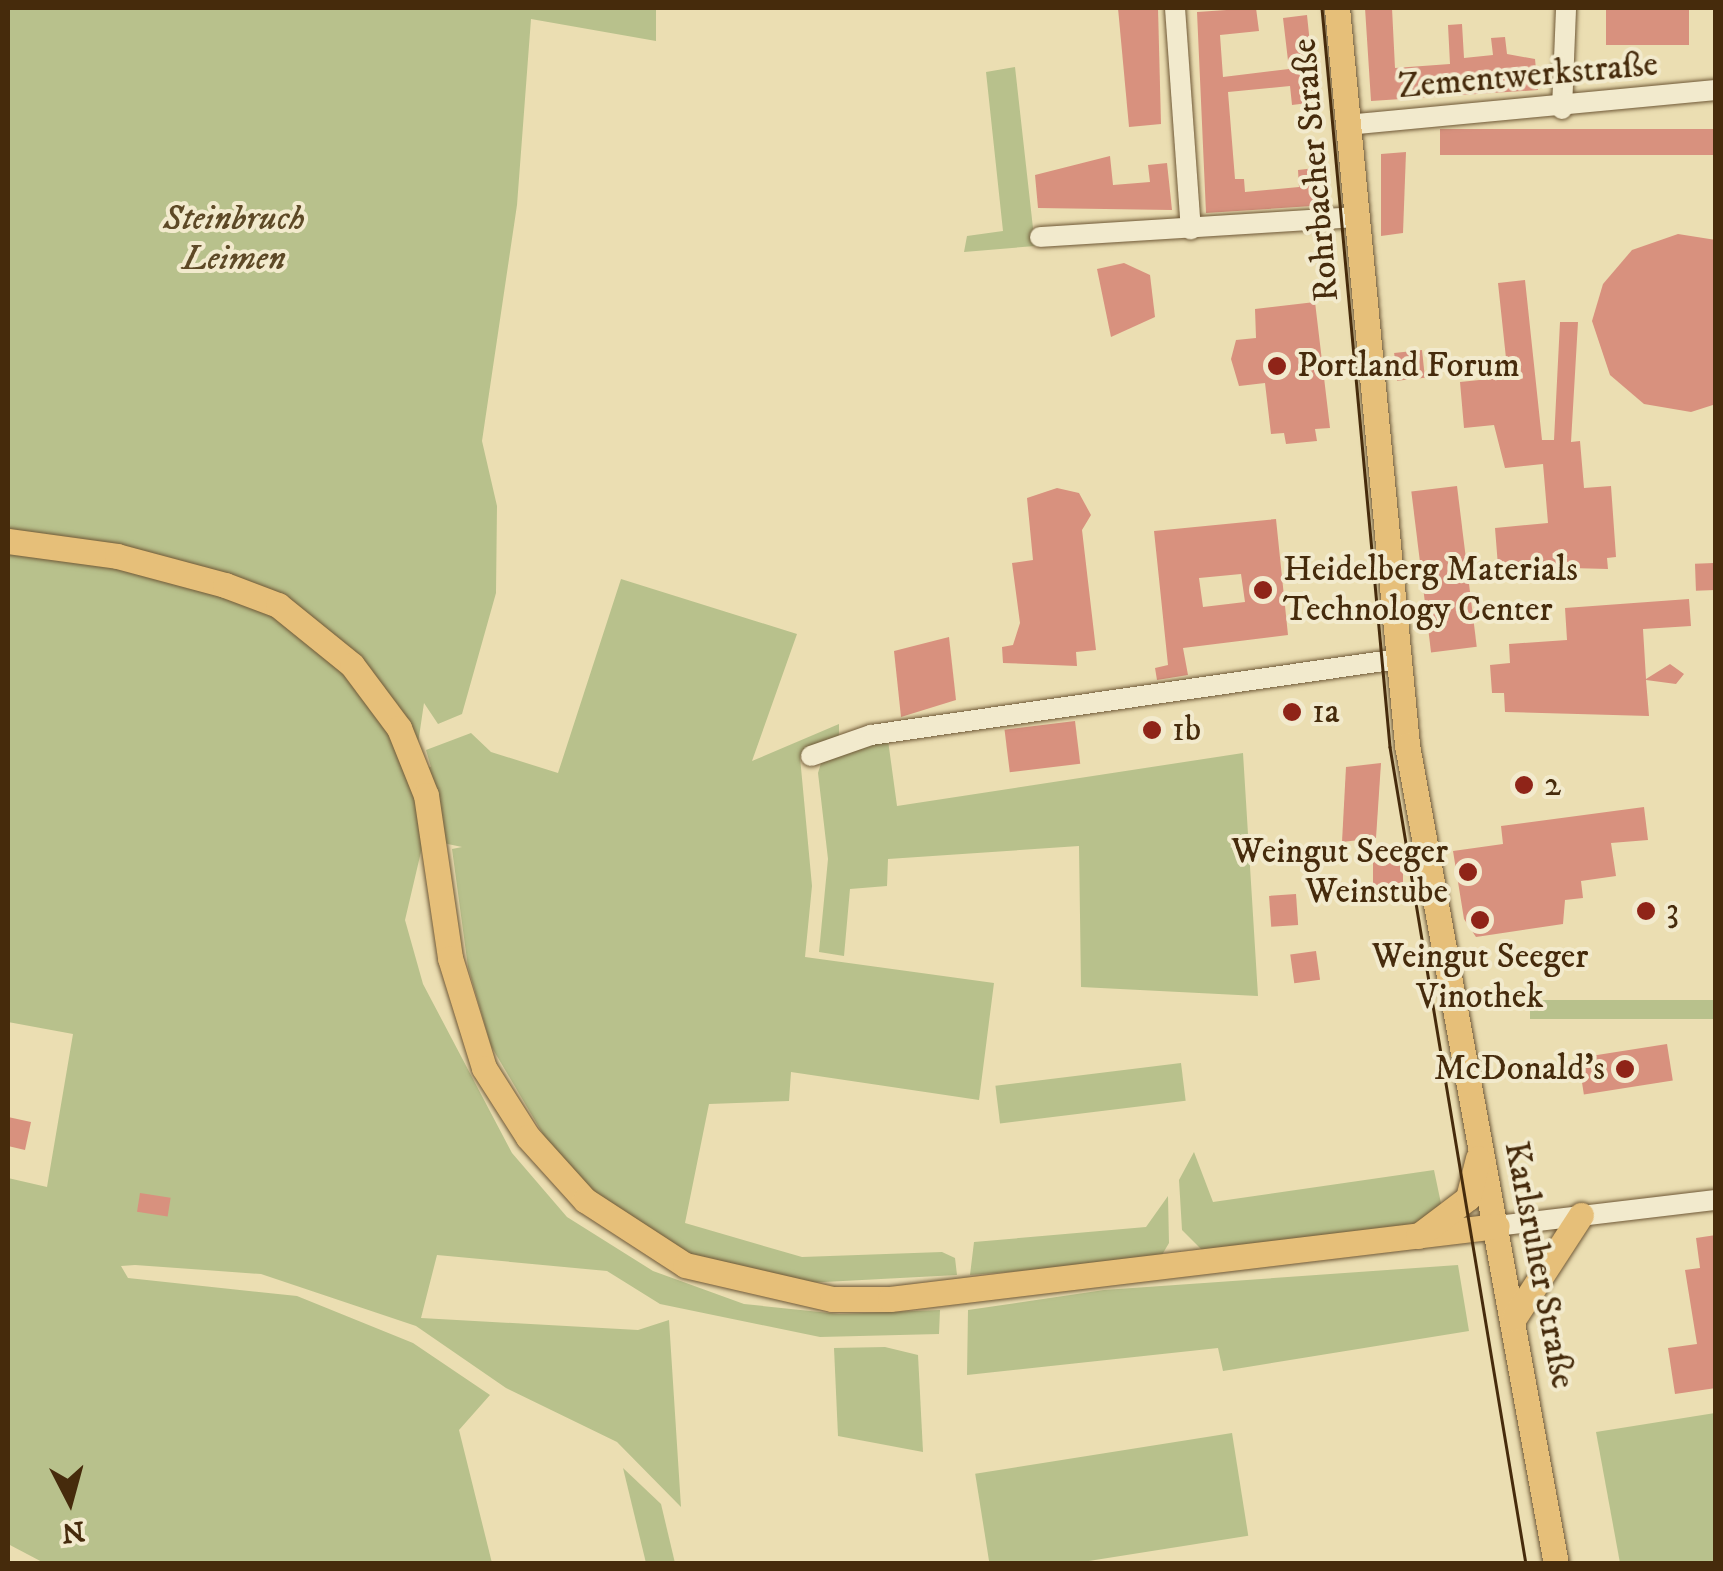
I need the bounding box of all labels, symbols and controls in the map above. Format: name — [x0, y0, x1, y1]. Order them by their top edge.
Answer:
street label: Rohrbacher Straße — [1284, 37, 1348, 303]
street label: Zementwerkstraße — [1396, 44, 1660, 108]
park label: Steinbruch Leimen — [163, 198, 305, 280]
place label: Portland Forum — [1297, 345, 1520, 387]
marker: Portland Forum — [1266, 355, 1288, 377]
place label: Heidelberg Materials Technology Center — [1283, 549, 1578, 631]
marker: Heidelberg Materials Technology Center — [1252, 579, 1274, 601]
place label: 1a — [1312, 691, 1340, 733]
marker: 1a — [1281, 701, 1303, 723]
place label: 1b — [1172, 709, 1201, 751]
marker: 1b — [1141, 719, 1163, 741]
place label: 2 — [1544, 764, 1561, 806]
marker: 2 — [1513, 774, 1535, 796]
place label: Weingut Seeger Weinstube — [1231, 831, 1448, 913]
marker: Weingut Seeger Weinstube — [1457, 861, 1479, 883]
place label: 3 — [1666, 890, 1679, 932]
marker: 3 — [1635, 900, 1657, 922]
marker: Weingut Seeger Vinothek — [1469, 909, 1491, 931]
place label: Weingut Seeger Vinothek — [1372, 936, 1588, 1018]
place label: McDonald's — [1434, 1048, 1605, 1090]
marker: McDonald's — [1614, 1058, 1636, 1080]
street label: Karlsruher Straße — [1494, 1138, 1584, 1392]
north arrow — [20, 1451, 120, 1551]
text: N — [60, 1513, 86, 1550]

